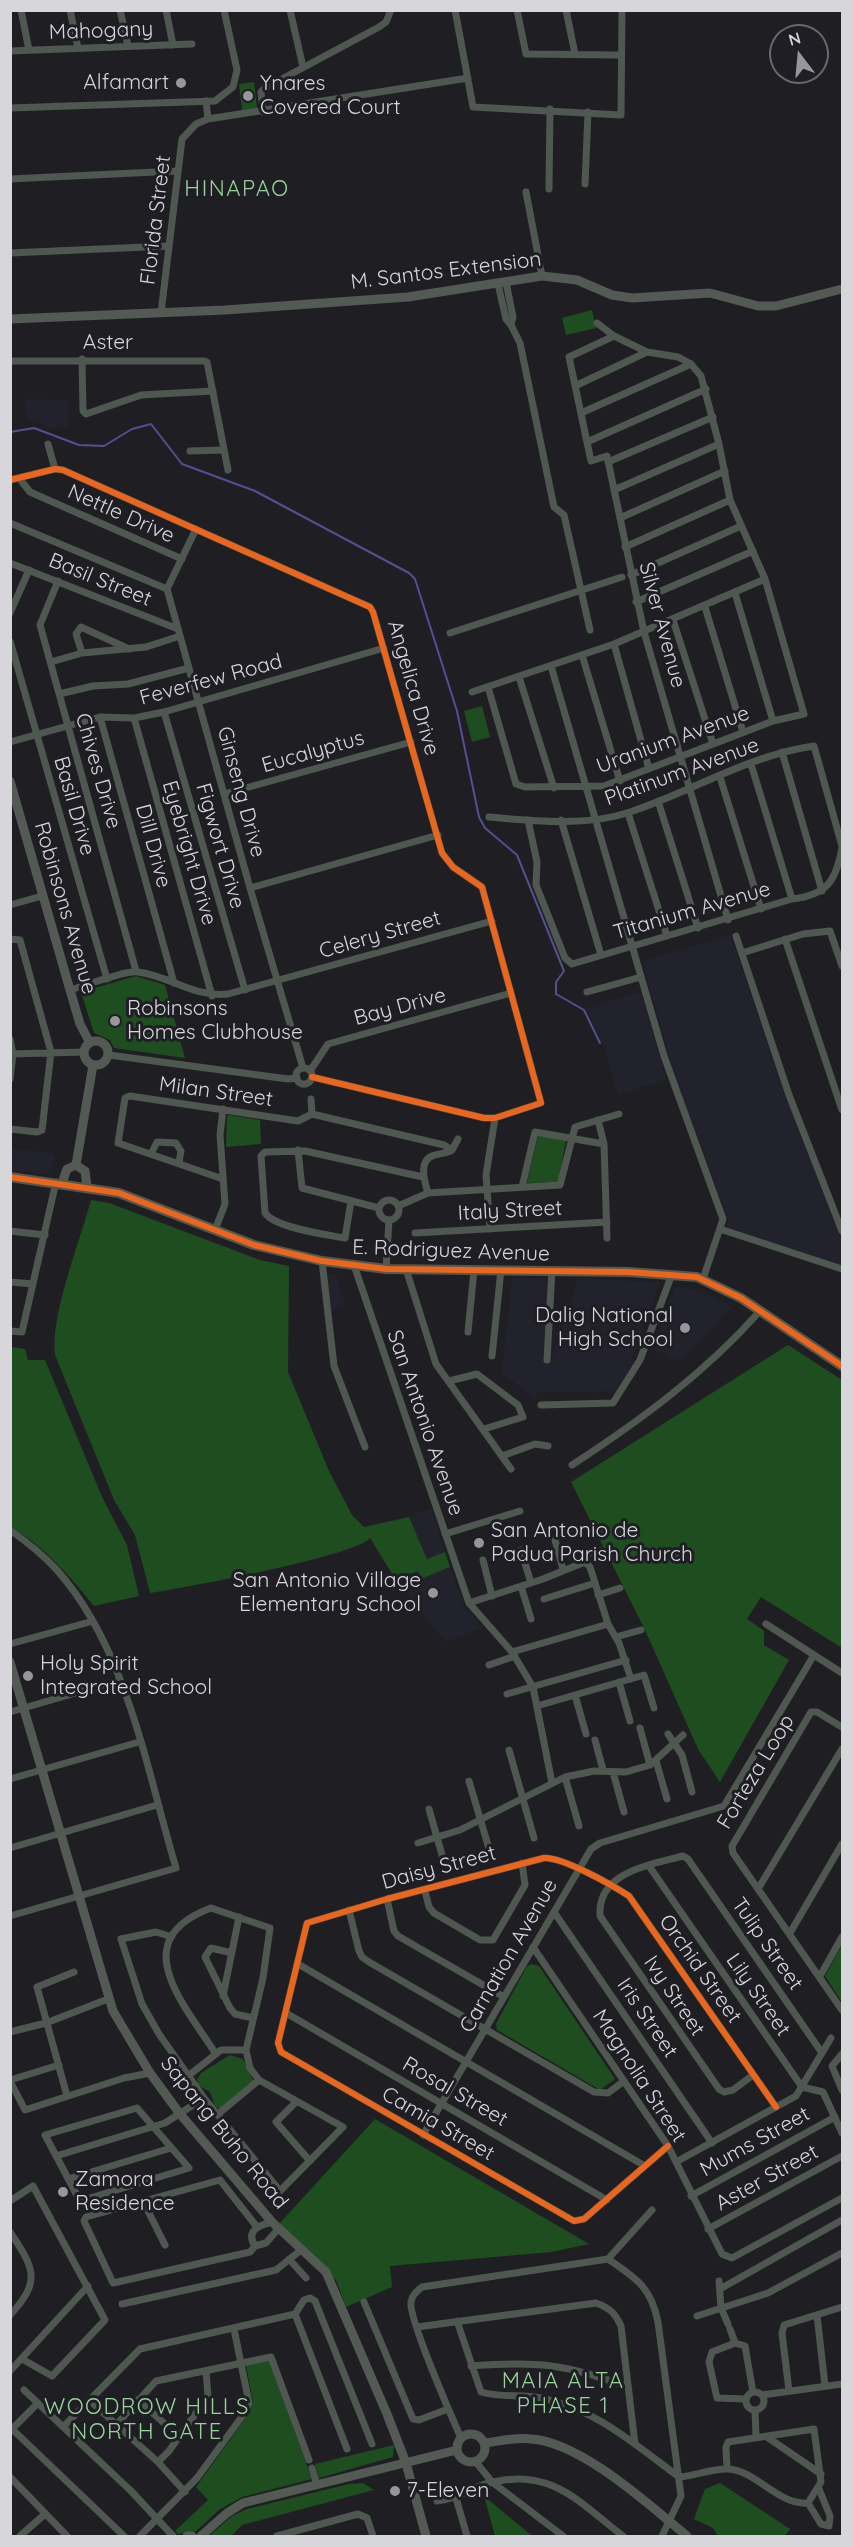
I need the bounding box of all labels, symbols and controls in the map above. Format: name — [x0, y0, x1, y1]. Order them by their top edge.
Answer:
street label: Mahogany — [48, 17, 154, 45]
north arrow — [769, 24, 829, 84]
text: N — [786, 27, 803, 50]
place label: Alfamart — [83, 70, 169, 96]
place label: Ynares Covered Court — [260, 71, 401, 121]
marker: Alfamart — [174, 76, 188, 90]
marker: Ynares Covered Court — [241, 89, 255, 103]
street label: Florida Street — [136, 154, 176, 286]
district label: HINAPAO — [184, 176, 290, 202]
street label: M. Santos Extension — [349, 247, 543, 295]
street label: Aster — [83, 330, 133, 356]
street label: Nettle Drive — [64, 479, 178, 549]
street label: Basil Street — [45, 548, 155, 612]
street label: Silver Avenue — [633, 559, 691, 691]
street label: Angelica Drive — [382, 617, 444, 759]
street label: Feverfew Road — [137, 649, 285, 711]
street label: Uranium Avenue — [593, 701, 753, 779]
street label: Chives Drive — [69, 710, 127, 832]
street label: Ginseng Drive — [211, 724, 271, 860]
street label: Eucalyptus — [259, 725, 367, 779]
street label: Platinum Avenue — [601, 732, 763, 812]
street label: Basil Drive — [48, 754, 100, 858]
street label: Eyebright Drive — [156, 778, 222, 928]
street label: Figwort Drive — [190, 780, 250, 912]
street label: Dill Drive — [130, 801, 176, 891]
street label: Robinsons Avenue — [28, 819, 102, 997]
street label: Titanium Avenue — [611, 877, 773, 945]
street label: Celery Street — [316, 906, 444, 964]
street label: Bay Drive — [351, 983, 449, 1031]
place label: Robinsons Homes Clubhouse — [127, 996, 303, 1046]
marker: Robinsons Homes Clubhouse — [108, 1014, 122, 1028]
street label: Milan Street — [157, 1072, 275, 1112]
street label: Italy Street — [457, 1196, 563, 1226]
street label: E. Rodriguez Avenue — [352, 1235, 550, 1267]
place label: Dalig National High School — [535, 1303, 673, 1353]
marker: Dalig National High School — [678, 1321, 692, 1335]
street label: San Antonio Avenue — [381, 1327, 469, 1519]
place label: San Antonio de Padua Parish Church — [491, 1518, 693, 1568]
marker: San Antonio de Padua Parish Church — [472, 1536, 486, 1550]
place label: San Antonio Village Elementary School — [233, 1568, 421, 1618]
marker: San Antonio Village Elementary School — [426, 1586, 440, 1600]
place label: Holy Spirit Integrated School — [40, 1651, 212, 1701]
marker: Holy Spirit Integrated School — [21, 1669, 35, 1683]
street label: Forteza Loop — [712, 1710, 800, 1834]
street label: Daisy Street — [379, 1841, 499, 1895]
street label: Carnation Avenue — [455, 1875, 563, 2037]
street label: Tulip Street — [726, 1893, 808, 1995]
street label: Orchid Street — [653, 1910, 747, 2028]
street label: Lily Street — [720, 1949, 796, 2041]
street label: Ivy Street — [638, 1951, 710, 2041]
street label: Iris Street — [611, 1973, 683, 2063]
street label: Magnolia Street — [587, 2005, 691, 2147]
street label: Sapang Buho Road — [155, 2052, 293, 2214]
street label: Rosal Street — [398, 2052, 512, 2132]
street label: Camia Street — [377, 2082, 499, 2166]
street label: Mums Street — [696, 2102, 814, 2182]
street label: Aster Street — [711, 2139, 823, 2217]
place label: Zamora Residence — [75, 2167, 175, 2217]
marker: Zamora Residence — [56, 2185, 70, 2199]
district label: MAIA ALTA PHASE 1 — [502, 2368, 624, 2420]
district label: WOODROW HILLS NORTH GATE — [44, 2394, 250, 2446]
place label: 7-Eleven — [407, 2478, 489, 2504]
marker: 7-Eleven — [388, 2484, 402, 2498]

